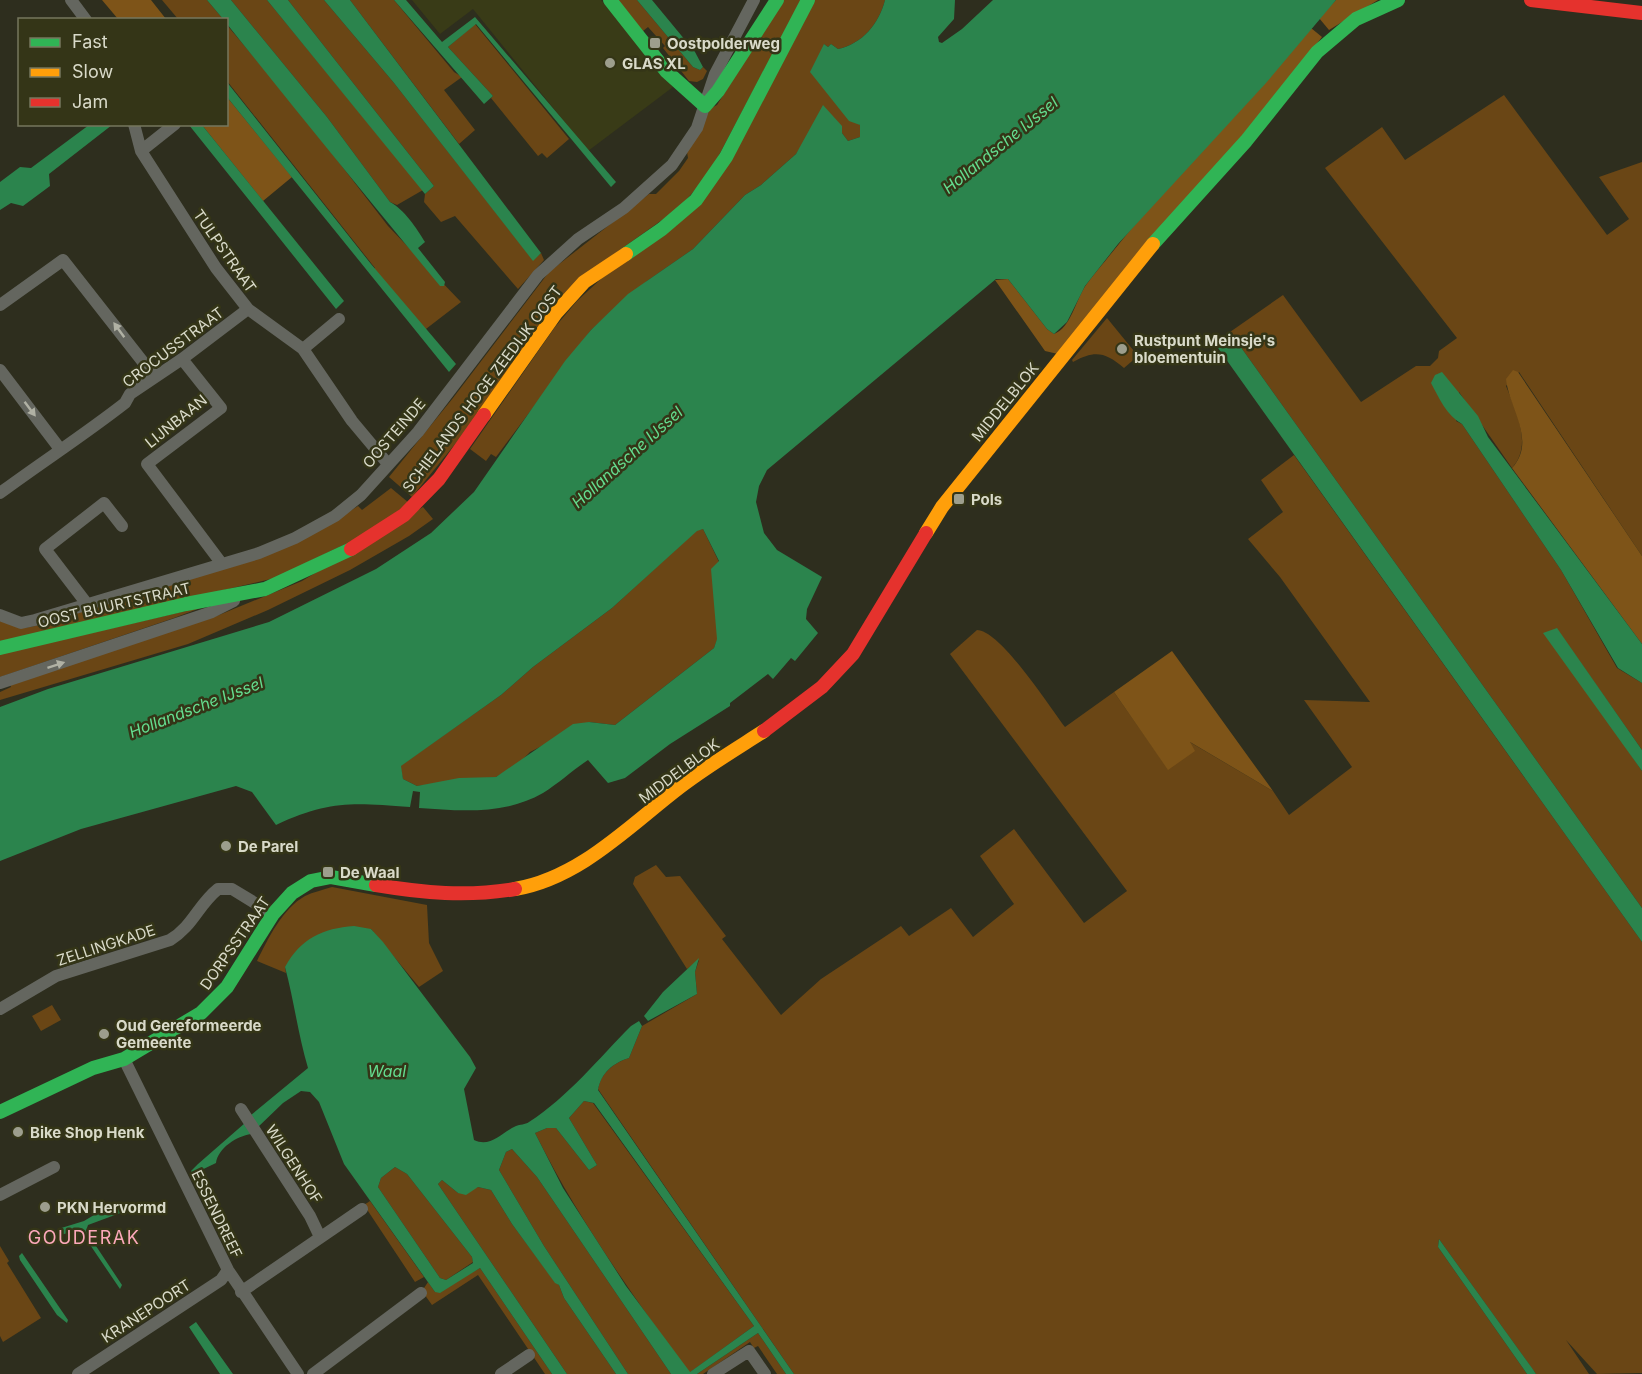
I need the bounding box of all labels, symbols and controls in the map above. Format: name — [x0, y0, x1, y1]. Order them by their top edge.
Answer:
legend — [18, 18, 228, 126]
text: Fast — [72, 31, 108, 52]
place label: Oostpolderweg — [667, 34, 780, 53]
marker: Oostpolderweg — [648, 36, 662, 50]
place label: GLAS XL — [622, 54, 686, 73]
marker: GLAS XL — [603, 56, 617, 70]
text: Slow — [72, 61, 113, 82]
text: Jam — [72, 91, 108, 112]
water label: Hollandsche IJssel — [938, 92, 1062, 198]
street label: TULPSTRAAT — [189, 206, 261, 296]
street label: SCHIELANDS HOGE ZEEDIJK OOST — [398, 282, 566, 496]
street label: CROCUSSTRAAT — [119, 303, 227, 391]
one-way arrow — [113, 322, 125, 337]
place label: Rustpunt Meinsje's bloementuin — [1134, 331, 1275, 367]
marker: Rustpunt Meinsje's bloementuin — [1115, 342, 1129, 356]
street label: MIDDELBLOK — [967, 359, 1043, 445]
street label: LIJNBAAN — [141, 390, 211, 452]
street label: OOSTEINDE — [358, 394, 430, 472]
one-way arrow — [24, 401, 36, 417]
water label: Hollandsche IJssel — [567, 402, 687, 512]
place label: Pols — [971, 490, 1002, 509]
marker: Pols — [952, 492, 966, 506]
street label: OOST BUURTSTRAAT — [36, 578, 192, 632]
one-way arrow — [47, 660, 65, 670]
water label: Hollandsche IJssel — [126, 672, 266, 742]
street label: MIDDELBLOK — [635, 734, 723, 808]
place label: De Parel — [238, 837, 298, 856]
marker: De Parel — [219, 839, 233, 853]
place label: De Waal — [340, 863, 400, 882]
marker: De Waal — [321, 865, 335, 879]
street label: DORPSSTRAAT — [196, 893, 274, 993]
street label: ZELLINGKADE — [54, 920, 158, 970]
place label: Oud Gereformeerde Gemeente — [116, 1016, 262, 1052]
marker: Oud Gereformeerde Gemeente — [97, 1027, 111, 1041]
water label: Waal — [368, 1061, 406, 1081]
street label: WILGENHOF — [262, 1121, 326, 1207]
place label: Bike Shop Henk — [30, 1123, 145, 1142]
marker: Bike Shop Henk — [11, 1125, 25, 1139]
street label: ESSENDREEF — [187, 1167, 247, 1261]
place label: PKN Hervormd — [57, 1198, 166, 1217]
marker: PKN Hervormd — [38, 1200, 52, 1214]
district label: GOUDERAK — [28, 1227, 140, 1248]
street label: KRANEPOORT — [98, 1275, 194, 1347]

